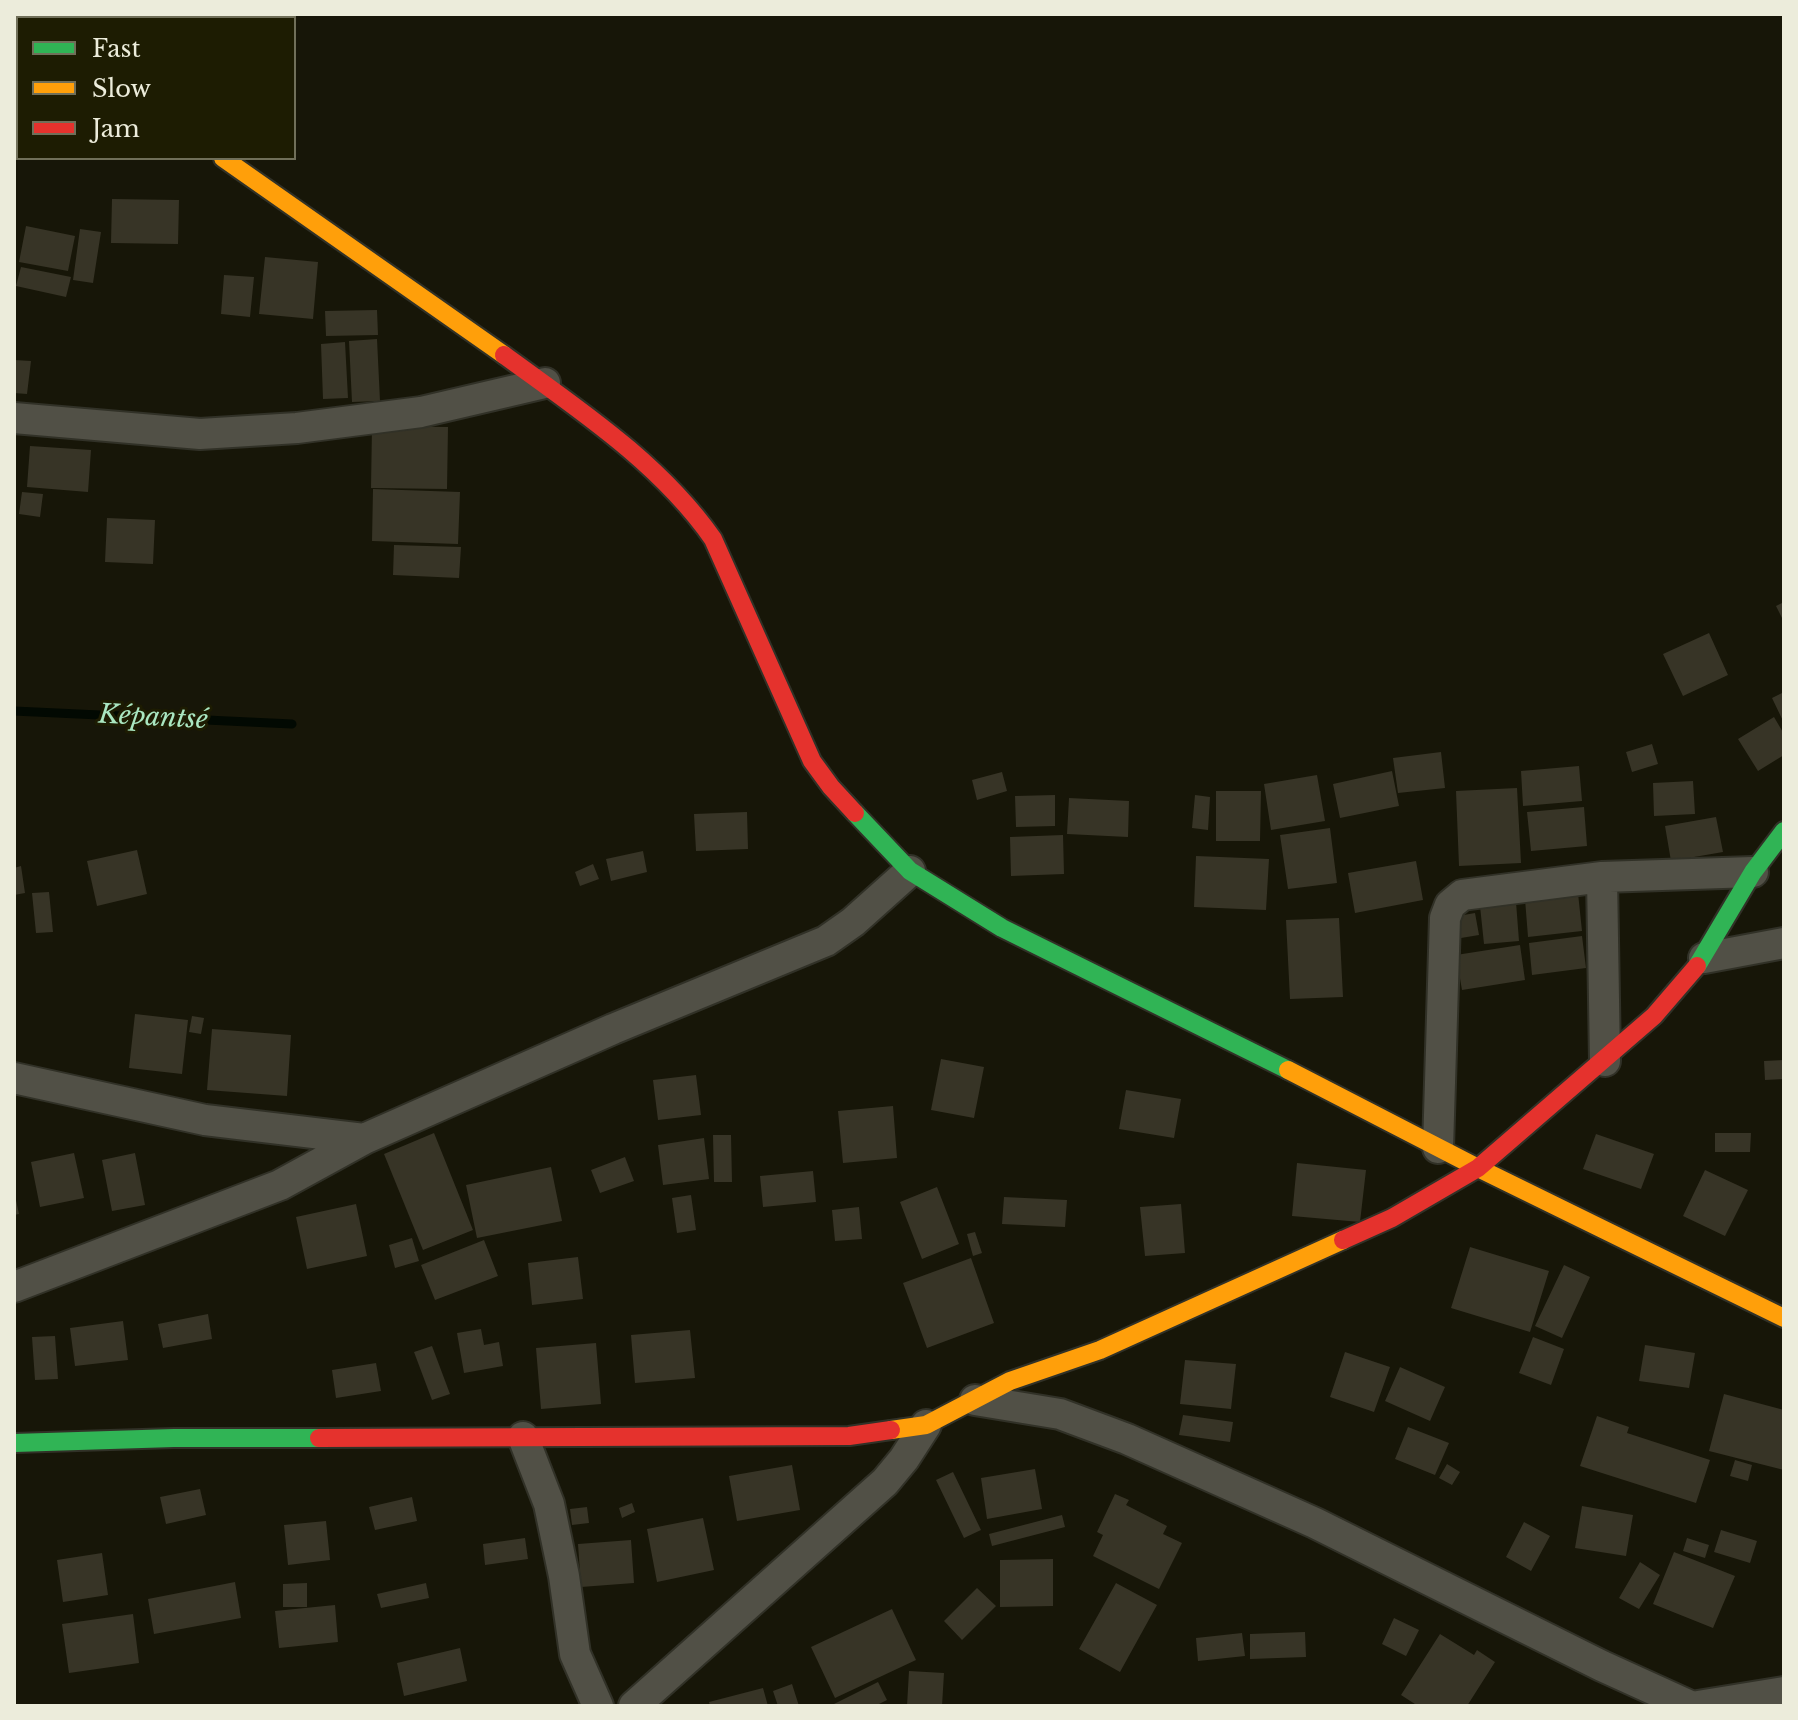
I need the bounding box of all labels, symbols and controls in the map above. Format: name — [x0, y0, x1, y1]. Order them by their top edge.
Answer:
legend — [16, 16, 296, 160]
text: Fast — [92, 34, 140, 63]
text: Slow — [92, 74, 151, 103]
text: Jam — [92, 114, 140, 143]
water label: Képantsé — [97, 700, 209, 736]

